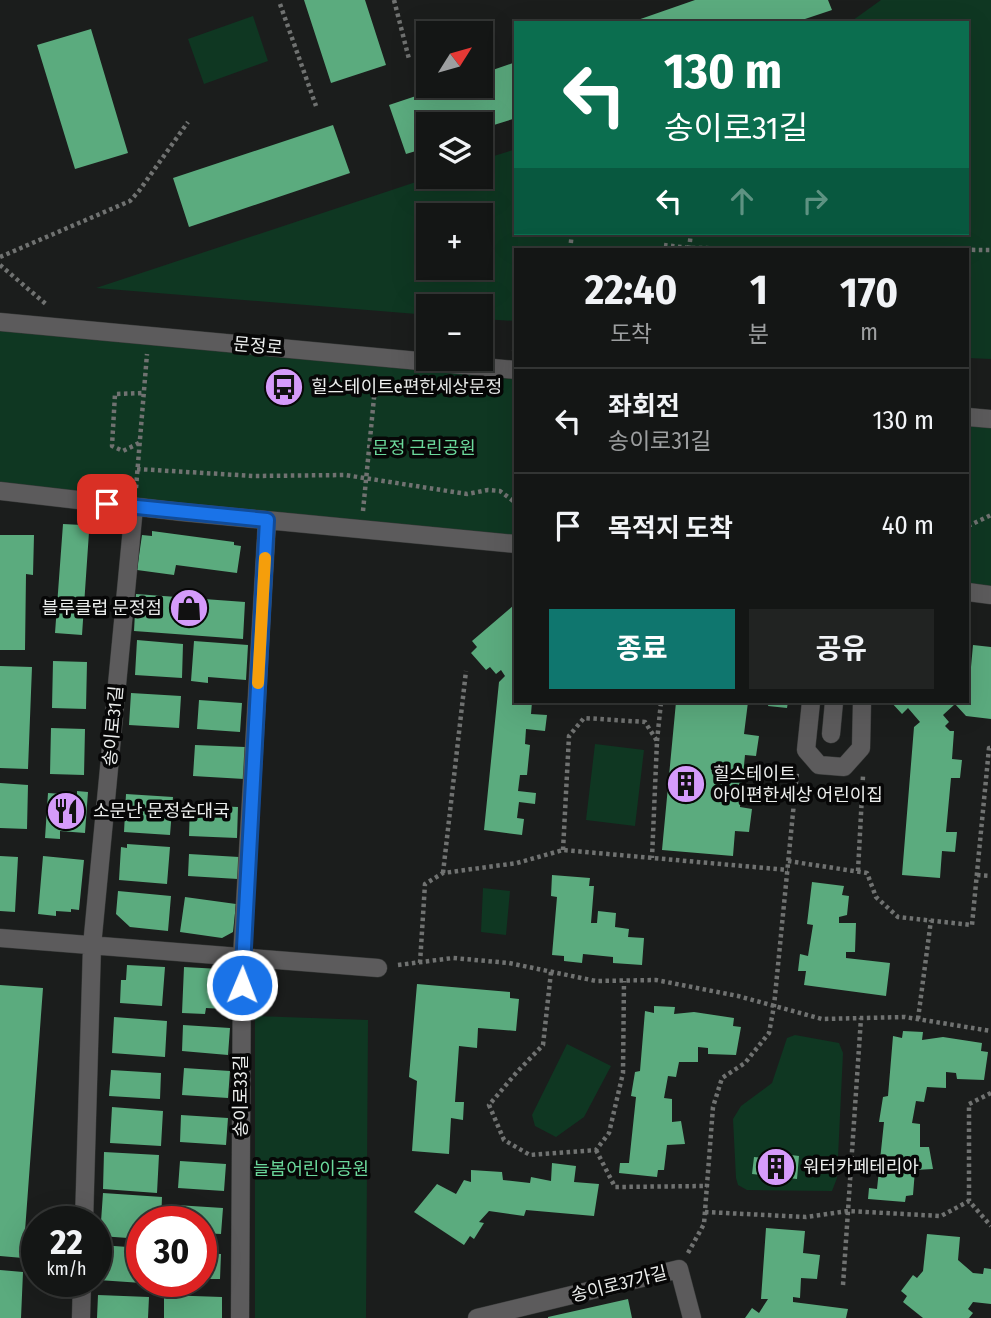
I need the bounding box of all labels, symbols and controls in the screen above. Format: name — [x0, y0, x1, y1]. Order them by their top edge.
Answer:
north arrow — [416, 21, 494, 98]
map controls — [416, 21, 493, 371]
text: 130 m — [664, 42, 782, 101]
icon: left — [549, 49, 640, 140]
text: 송이로31길 — [664, 109, 808, 147]
button: layers — [416, 112, 493, 189]
icon: left — [650, 182, 688, 220]
icon: ahead — [723, 182, 761, 220]
icon: right — [796, 182, 834, 220]
button: + — [416, 203, 493, 280]
text: 22:40 — [585, 265, 678, 315]
text: 1 — [750, 265, 768, 315]
text: 170 — [840, 268, 898, 318]
button: − — [416, 294, 493, 371]
text: m — [860, 318, 878, 346]
text: 도착 — [610, 320, 652, 348]
text: 분 — [748, 320, 769, 348]
street label: 문정로 — [232, 333, 284, 359]
bus stop icon: 힐스테이트e편한세상문정 — [263, 366, 305, 408]
place label: 힐스테이트e편한세상문정 — [311, 376, 502, 398]
text: 좌회전 — [608, 391, 680, 422]
icon: left — [549, 402, 587, 440]
text: 130 m — [872, 405, 934, 436]
text: 송이로31길 — [608, 427, 711, 455]
park label: 문정 근린공원 — [372, 437, 476, 459]
pin — [77, 474, 137, 534]
icon: arrive — [88, 485, 126, 523]
icon: arrive — [549, 507, 587, 545]
text: 40 m — [882, 510, 934, 541]
text: 목적지 도착 — [608, 513, 733, 544]
shop icon: 블루클럽 문정점 — [168, 587, 210, 629]
place label: 블루클럽 문정점 — [42, 597, 162, 619]
button: 종료 — [549, 609, 735, 689]
button: 공유 — [749, 609, 934, 689]
street label: 송이로31길 — [99, 685, 127, 767]
building icon: 힐스테이트 아이편한세상 어린이집 — [665, 763, 707, 805]
place label: 힐스테이트 아이편한세상 어린이집 — [713, 763, 883, 806]
restaurant icon: 소문난 문정순대국 — [45, 790, 87, 832]
place label: 소문난 문정순대국 — [93, 800, 230, 822]
position arrow — [205, 948, 279, 1022]
street label: 송이로33길 — [230, 1055, 252, 1137]
building icon: 워터카페테리아 — [755, 1146, 797, 1188]
place label: 워터카페테리아 — [803, 1156, 919, 1178]
park label: 늘봄어린이공원 — [253, 1158, 369, 1180]
speed limit sign: 30 — [126, 1206, 217, 1297]
text: 22 — [50, 1221, 83, 1263]
text: km/h — [46, 1258, 87, 1280]
street label: 송이로37가길 — [569, 1261, 669, 1307]

